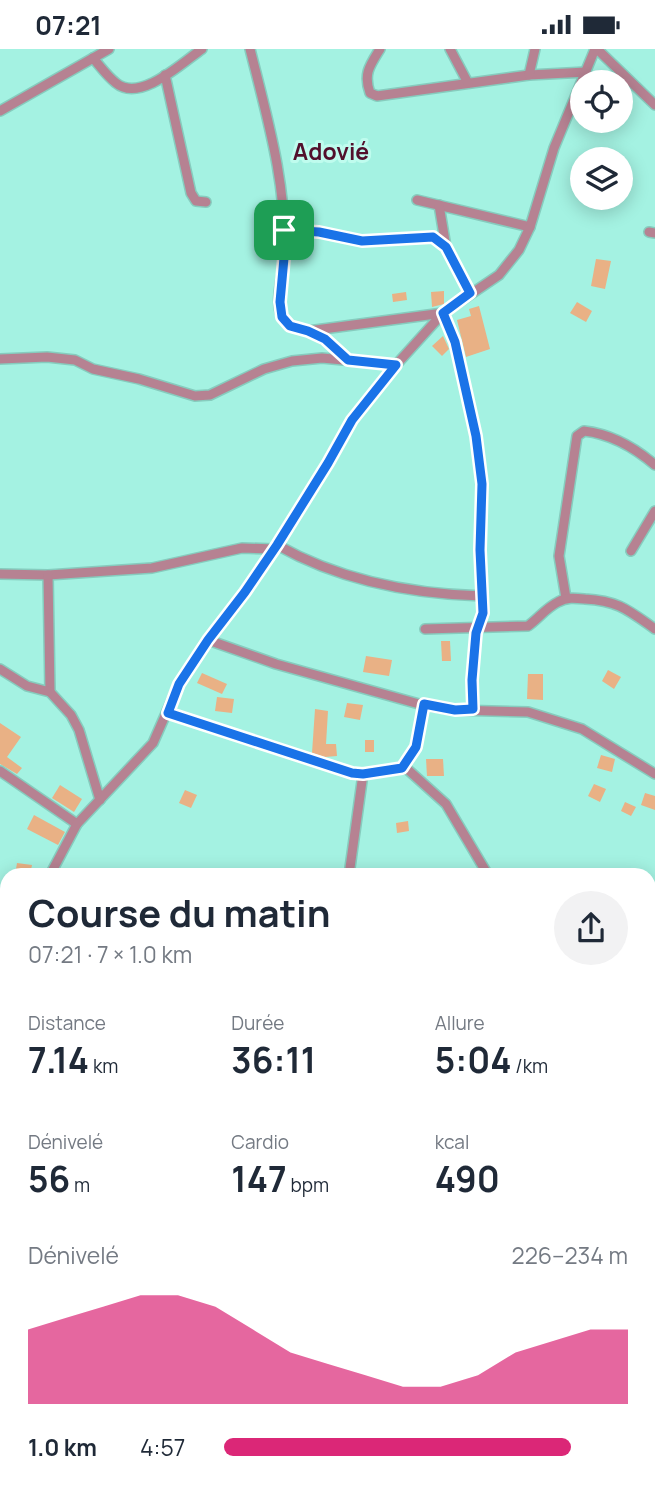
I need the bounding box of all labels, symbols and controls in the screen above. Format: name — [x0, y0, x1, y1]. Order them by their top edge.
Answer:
text: 07:21 — [35, 7, 102, 43]
map controls — [570, 70, 633, 210]
button: locate — [570, 70, 633, 133]
district label: Adovié — [293, 135, 369, 167]
button: layers — [570, 147, 633, 210]
pin — [254, 200, 314, 260]
icon: arrive — [265, 211, 303, 249]
text: Course du matin — [28, 886, 331, 938]
button: share — [554, 891, 628, 965]
text: 07:21 · 7 × 1.0 km — [28, 938, 192, 970]
text: Distance — [28, 1010, 106, 1036]
text: Durée — [231, 1010, 284, 1036]
text: Allure — [435, 1010, 485, 1036]
text: 7.14 — [28, 1036, 89, 1084]
text: 36:11 — [231, 1036, 316, 1084]
text: 5:04 — [435, 1036, 511, 1084]
text: km — [89, 1053, 118, 1079]
text: /km — [511, 1053, 548, 1079]
text: Dénivelé — [28, 1129, 103, 1155]
text: Cardio — [231, 1129, 289, 1155]
text: kcal — [435, 1129, 469, 1155]
text: 56 — [28, 1155, 70, 1203]
text: 147 — [231, 1155, 287, 1203]
text: 490 — [435, 1155, 500, 1203]
text: m — [70, 1172, 90, 1198]
text: bpm — [287, 1172, 329, 1198]
text: Dénivelé — [28, 1239, 119, 1271]
text: 226–234 m — [512, 1239, 628, 1271]
text: 1.0 km — [28, 1431, 97, 1463]
text: 4:57 — [140, 1431, 185, 1463]

